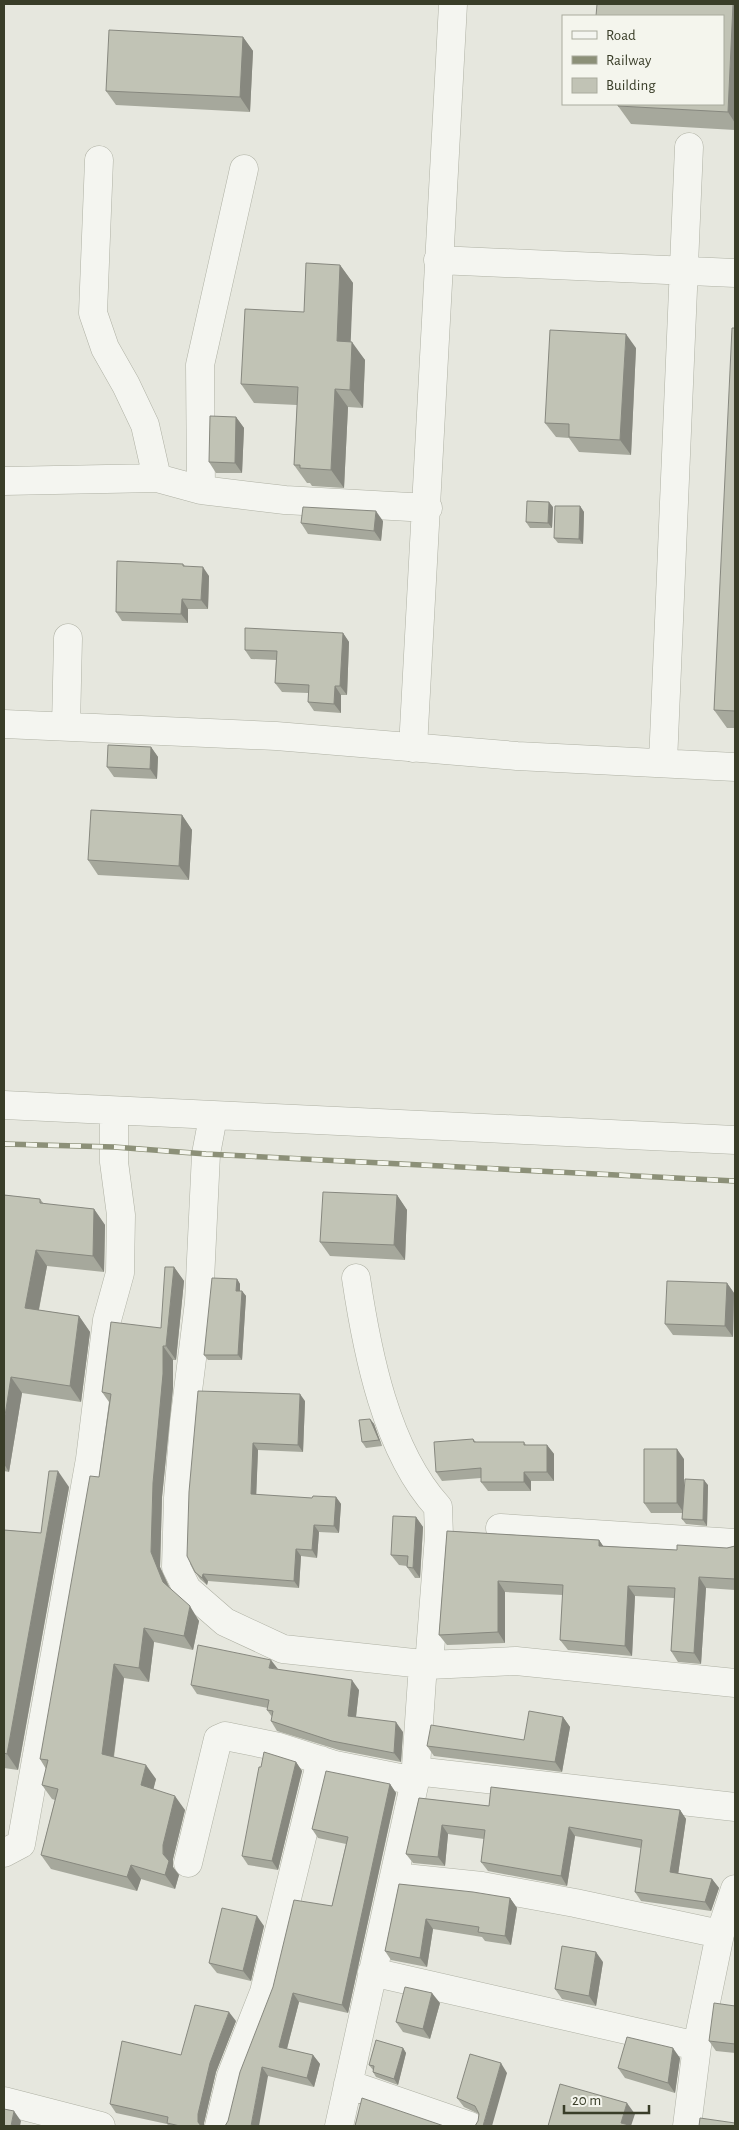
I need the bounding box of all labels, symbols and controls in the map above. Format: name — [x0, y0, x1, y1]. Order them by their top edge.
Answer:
legend — [562, 15, 724, 105]
text: Road — [606, 28, 636, 43]
text: Railway — [606, 53, 652, 68]
text: Building — [606, 78, 656, 93]
scale bar — [564, 2082, 649, 2114]
text: 20 m — [572, 2093, 601, 2108]

